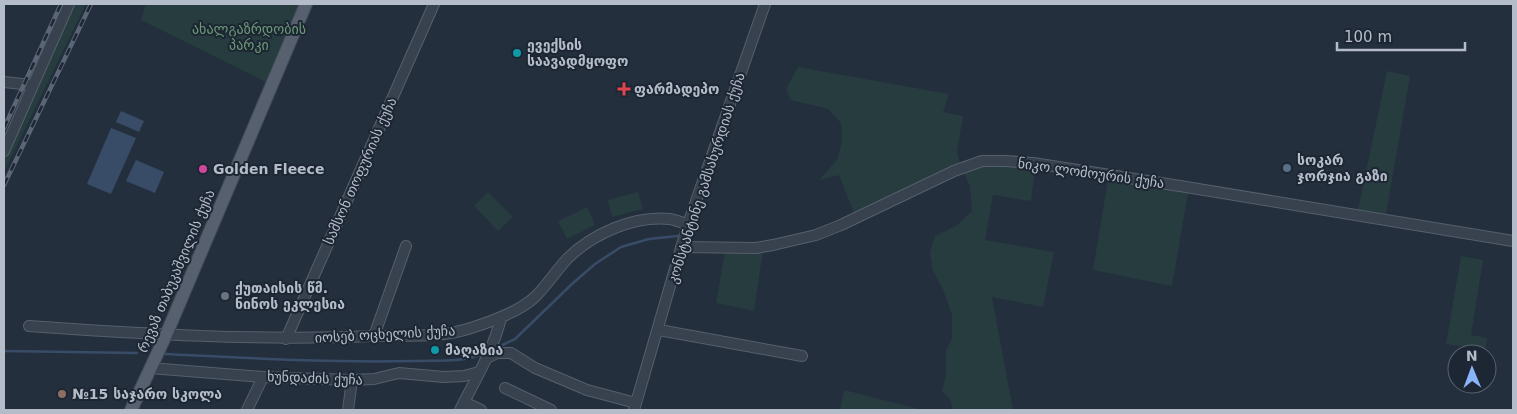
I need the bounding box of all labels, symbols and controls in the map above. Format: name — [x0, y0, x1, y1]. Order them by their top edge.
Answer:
scale bar — [1337, 20, 1464, 52]
park label: ახალგაზრდობის პარკი — [192, 21, 306, 53]
text: 100 m — [1344, 28, 1392, 46]
place label: ევექსის საავადმყოფო — [527, 37, 628, 69]
marker: ევექსის საავადმყოფო — [511, 47, 523, 59]
street label: კონსტანტინე გამსახურდიას ქუჩა — [664, 70, 748, 286]
place label: ფარმადეპო — [634, 81, 720, 97]
marker: ფარმადეპო — [618, 83, 630, 95]
street label: სამსონ თოფურიას ქუჩა — [320, 95, 400, 247]
place label: სოკარ ჯორჯია გაზი — [1297, 152, 1388, 184]
street label: ნიკო ლომოურის ქუჩა — [1017, 155, 1165, 191]
place label: Golden Fleece — [213, 161, 324, 177]
marker: სოკარ ჯორჯია გაზი — [1281, 162, 1293, 174]
marker: Golden Fleece — [197, 163, 209, 175]
street label: რევაზ თაბუკაშვილის ქუჩა — [134, 187, 218, 355]
place label: ქუთაისის წმ. ნინოს ეკლესია — [235, 280, 345, 312]
marker: ქუთაისის წმ. ნინოს ეკლესია — [219, 290, 231, 302]
street label: იოსებ ოცხელის ქუჩა — [314, 322, 456, 346]
place label: მაღაზია — [445, 342, 503, 358]
marker: მაღაზია — [429, 344, 441, 356]
north arrow — [1447, 344, 1497, 394]
text: N — [1466, 348, 1478, 364]
street label: ხუნდაძის ქუჩა — [267, 368, 363, 388]
place label: №15 საჯარო სკოლა — [72, 386, 222, 402]
marker: №15 საჯარო სკოლა — [56, 388, 68, 400]

